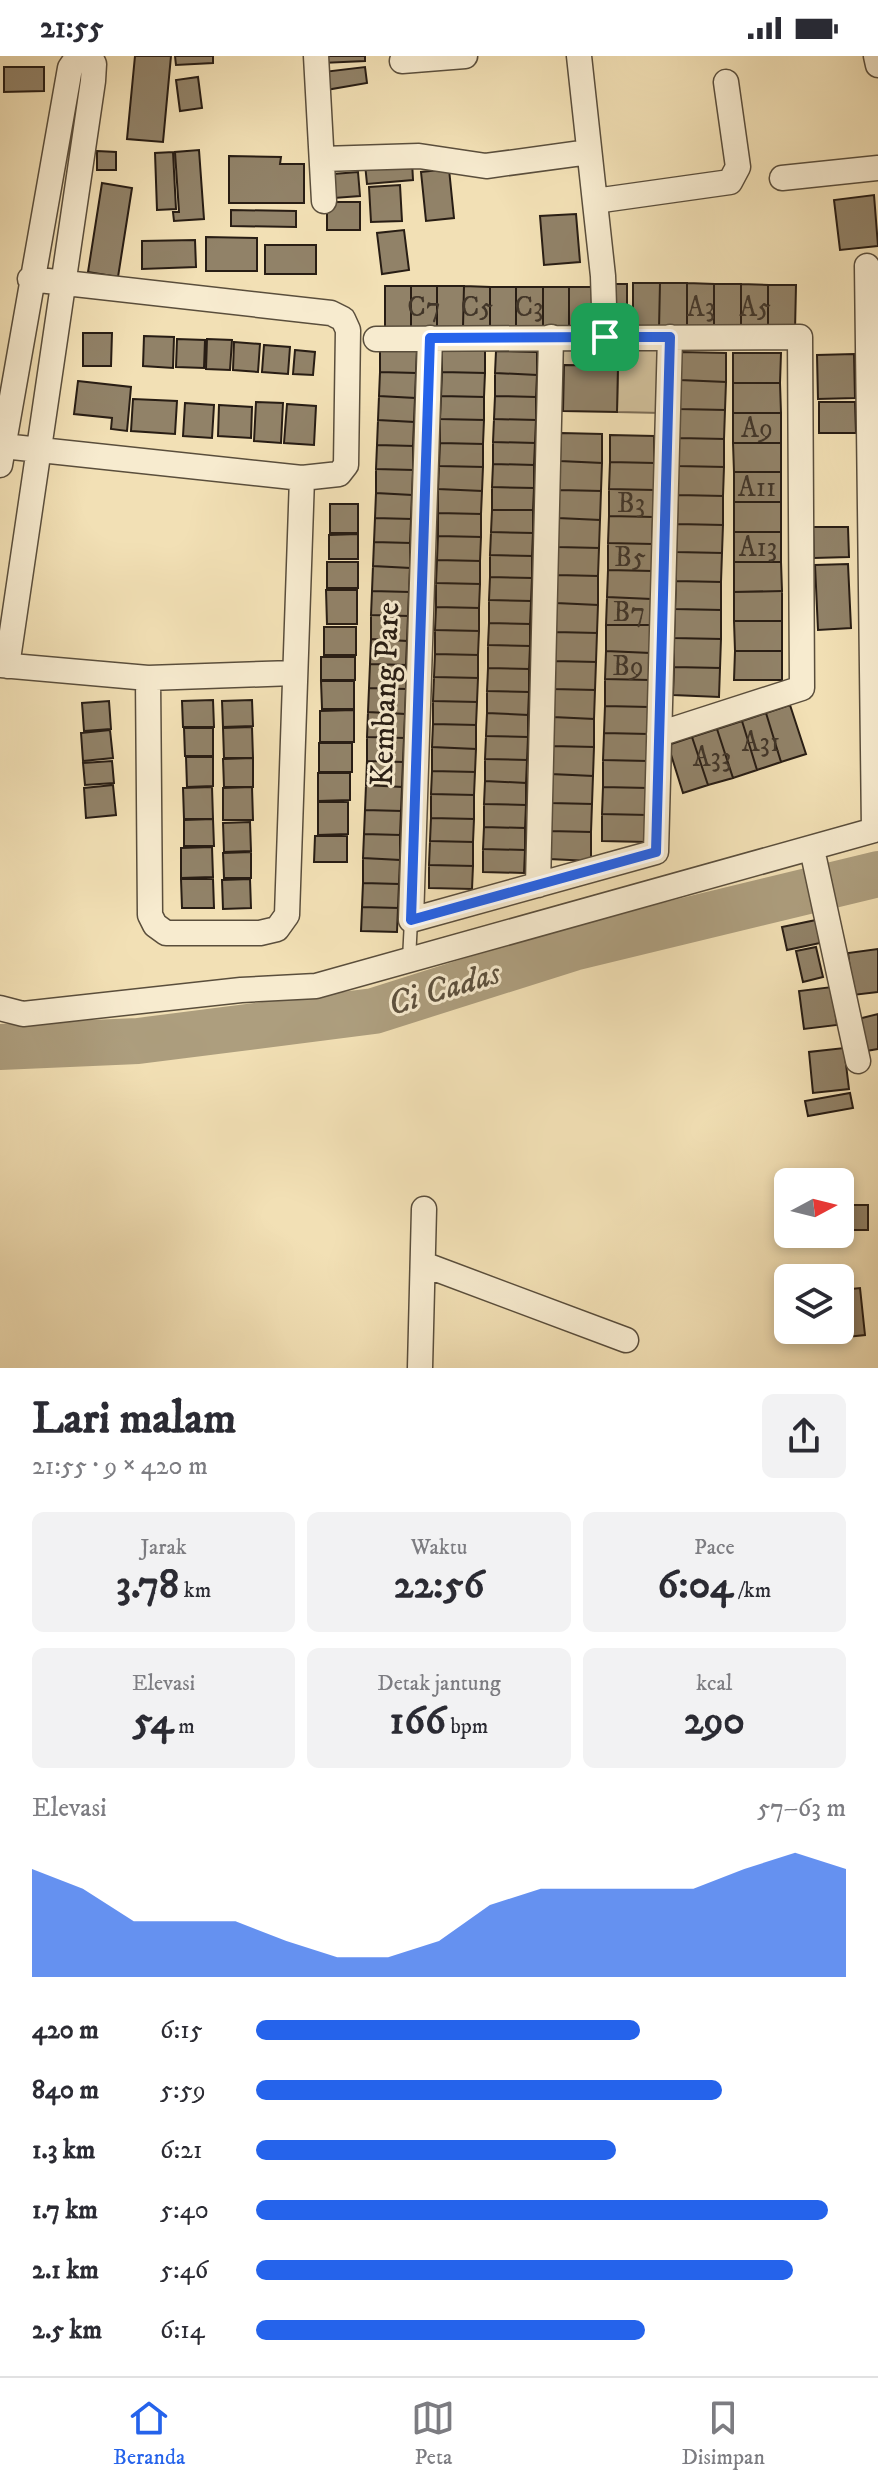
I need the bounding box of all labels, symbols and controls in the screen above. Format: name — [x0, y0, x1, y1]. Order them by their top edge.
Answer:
text: 21:55 — [40, 10, 103, 47]
house number: C7 — [407, 290, 441, 325]
house number: C5 — [461, 290, 493, 325]
house number: C3 — [514, 290, 544, 325]
house number: A3 — [687, 290, 715, 325]
house number: A5 — [739, 290, 771, 325]
pin — [571, 303, 639, 371]
icon: arrive — [583, 315, 627, 359]
house number: A9 — [741, 411, 773, 446]
house number: A11 — [738, 470, 776, 505]
house number: B3 — [617, 486, 645, 521]
house number: A13 — [739, 530, 777, 565]
house number: B5 — [614, 540, 646, 575]
house number: B7 — [613, 595, 645, 630]
street label: Kembang Pare — [363, 601, 409, 787]
house number: B9 — [612, 649, 644, 684]
house number: A31 — [742, 725, 780, 760]
house number: A33 — [693, 740, 731, 775]
water label: Ci Cadas — [383, 952, 506, 1026]
north arrow — [774, 1168, 854, 1248]
map controls — [774, 1168, 854, 1344]
button: layers — [774, 1264, 854, 1344]
text: Lari malam — [32, 1392, 236, 1447]
button: share — [762, 1394, 846, 1478]
text: 21:55 · 9 × 420 m — [32, 1450, 208, 1483]
text: Jarak — [141, 1534, 187, 1561]
text: Waktu — [411, 1534, 467, 1561]
text: Pace — [694, 1534, 735, 1561]
text: 3.78 — [116, 1561, 179, 1611]
text: 22:56 — [394, 1561, 484, 1611]
text: 6:04 — [657, 1561, 733, 1611]
text: km — [179, 1577, 211, 1604]
text: /km — [733, 1577, 771, 1604]
text: Elevasi — [132, 1670, 195, 1697]
text: Detak jantung — [377, 1670, 501, 1697]
text: kcal — [696, 1670, 732, 1697]
text: 54 — [133, 1697, 173, 1747]
text: 166 — [390, 1697, 446, 1747]
text: 290 — [684, 1697, 745, 1747]
text: m — [173, 1713, 195, 1740]
text: bpm — [446, 1713, 488, 1740]
text: Elevasi — [32, 1792, 107, 1825]
text: 57–63 m — [757, 1792, 846, 1825]
text: 420 m — [32, 2014, 99, 2047]
text: 6:15 — [160, 2014, 203, 2047]
text: 840 m — [32, 2074, 99, 2107]
text: 5:59 — [160, 2074, 206, 2107]
text: 1.3 km — [32, 2134, 95, 2167]
text: 6:21 — [160, 2134, 203, 2167]
text: 1.7 km — [32, 2194, 98, 2227]
text: 5:40 — [160, 2194, 209, 2227]
text: 2.1 km — [32, 2254, 99, 2287]
text: 5:46 — [160, 2254, 208, 2287]
text: 2.5 km — [32, 2314, 102, 2347]
text: 6:14 — [160, 2314, 205, 2347]
tab: Beranda — [113, 2396, 185, 2471]
tab: Peta — [411, 2396, 455, 2471]
tab: Disimpan — [681, 2396, 765, 2471]

